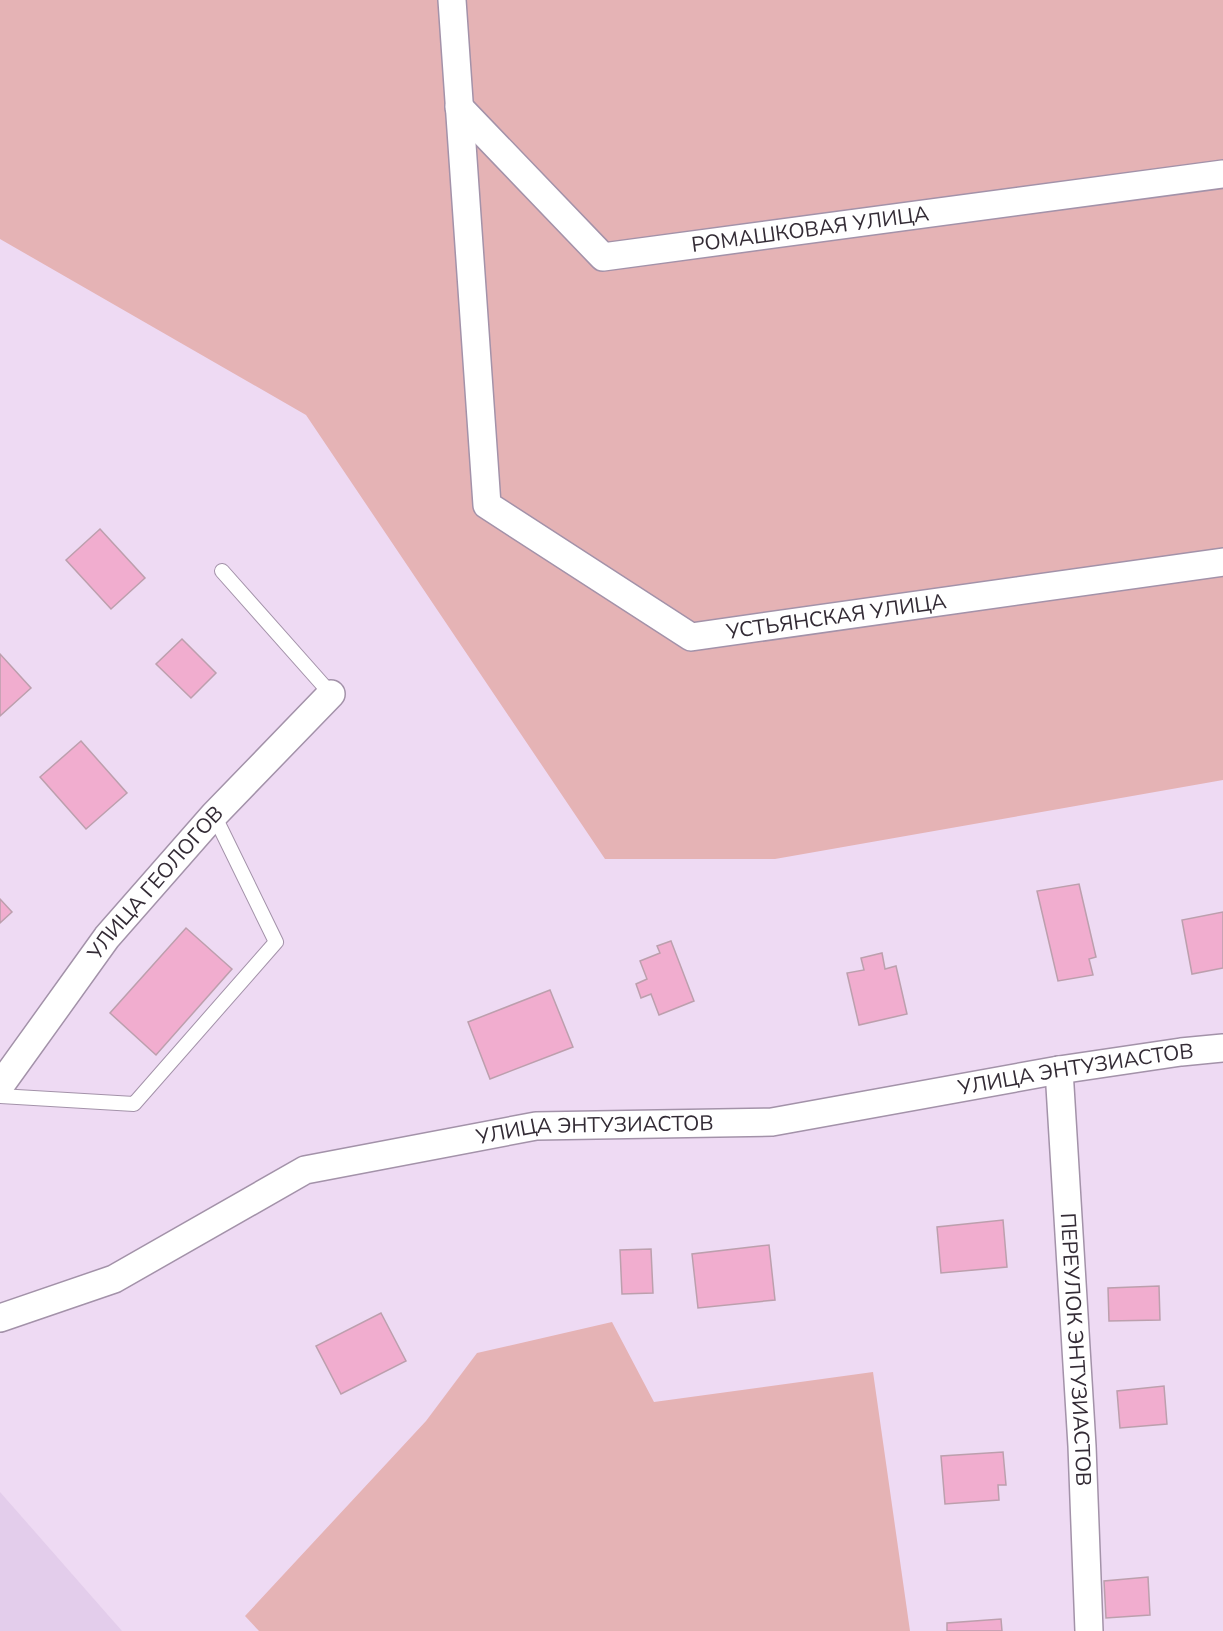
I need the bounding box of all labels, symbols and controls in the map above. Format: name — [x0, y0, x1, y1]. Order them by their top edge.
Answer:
street label: РОМАШКОВАЯ УЛИЦА — [690, 199, 931, 259]
street label: УСТЬЯНСКАЯ УЛИЦА — [724, 587, 948, 646]
street label: УЛИЦА ГЕОЛОГОВ — [81, 800, 229, 966]
street label: УЛИЦА ЭНТУЗИАСТОВ — [955, 1037, 1195, 1102]
street label: УЛИЦА ЭНТУЗИАСТОВ — [473, 1109, 714, 1151]
street label: ПЕРЕУЛОК ЭНТУЗИАСТОВ — [1054, 1212, 1098, 1487]

